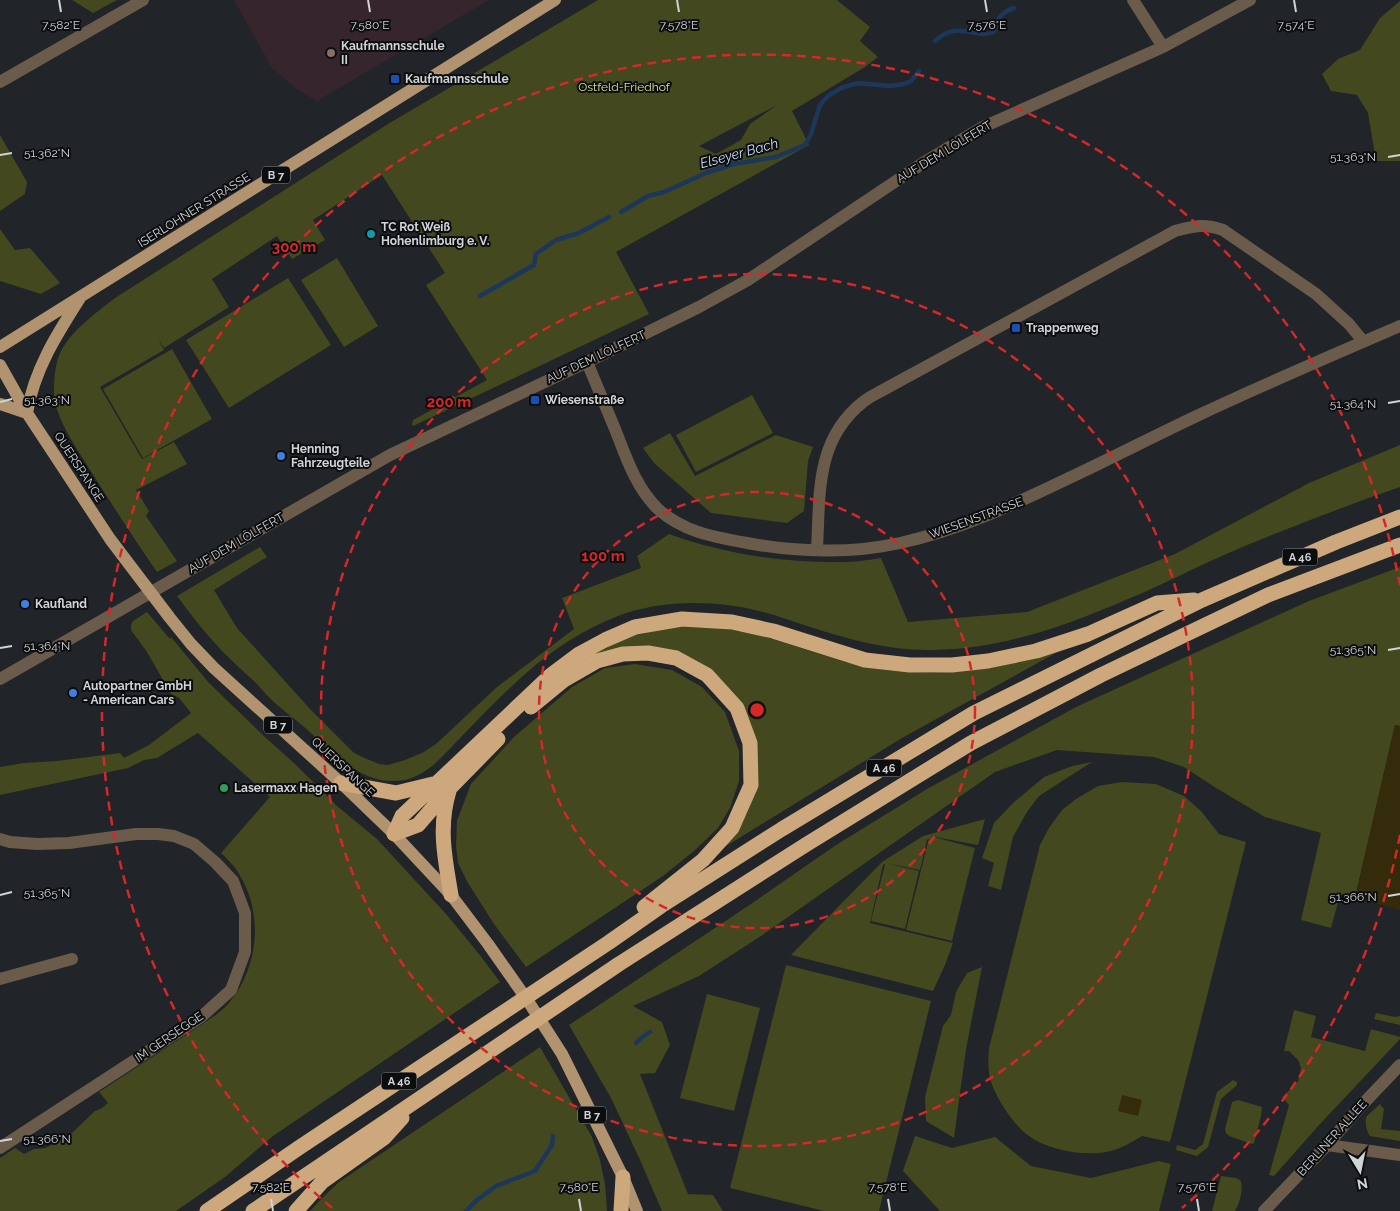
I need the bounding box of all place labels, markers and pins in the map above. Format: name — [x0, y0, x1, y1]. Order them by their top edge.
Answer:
place label: Kaufmannsschule II — [341, 39, 445, 67]
marker: Kaufmannsschule II — [325, 47, 337, 59]
place label: Kaufmannsschule — [405, 72, 509, 86]
marker: Kaufmannsschule — [389, 73, 401, 85]
place label: TC Rot Weiß Hohenlimburg e. V. — [381, 220, 490, 248]
marker: TC Rot Weiß Hohenlimburg e. V. — [365, 228, 377, 240]
place label: Trappenweg — [1026, 321, 1099, 335]
marker: Trappenweg — [1010, 322, 1022, 334]
place label: Wiesenstraße — [545, 393, 624, 407]
marker: Wiesenstraße — [529, 394, 541, 406]
place label: Henning Fahrzeugteile — [291, 442, 370, 470]
marker: Henning Fahrzeugteile — [275, 450, 287, 462]
place label: Kaufland — [35, 597, 87, 611]
marker: Kaufland — [19, 598, 31, 610]
place label: Autopartner GmbH - American Cars — [83, 679, 192, 707]
marker: Autopartner GmbH - American Cars — [67, 687, 79, 699]
centre of rings — [748, 701, 766, 719]
place label: Lasermaxx Hagen — [234, 781, 337, 795]
marker: Lasermaxx Hagen — [218, 782, 230, 794]

